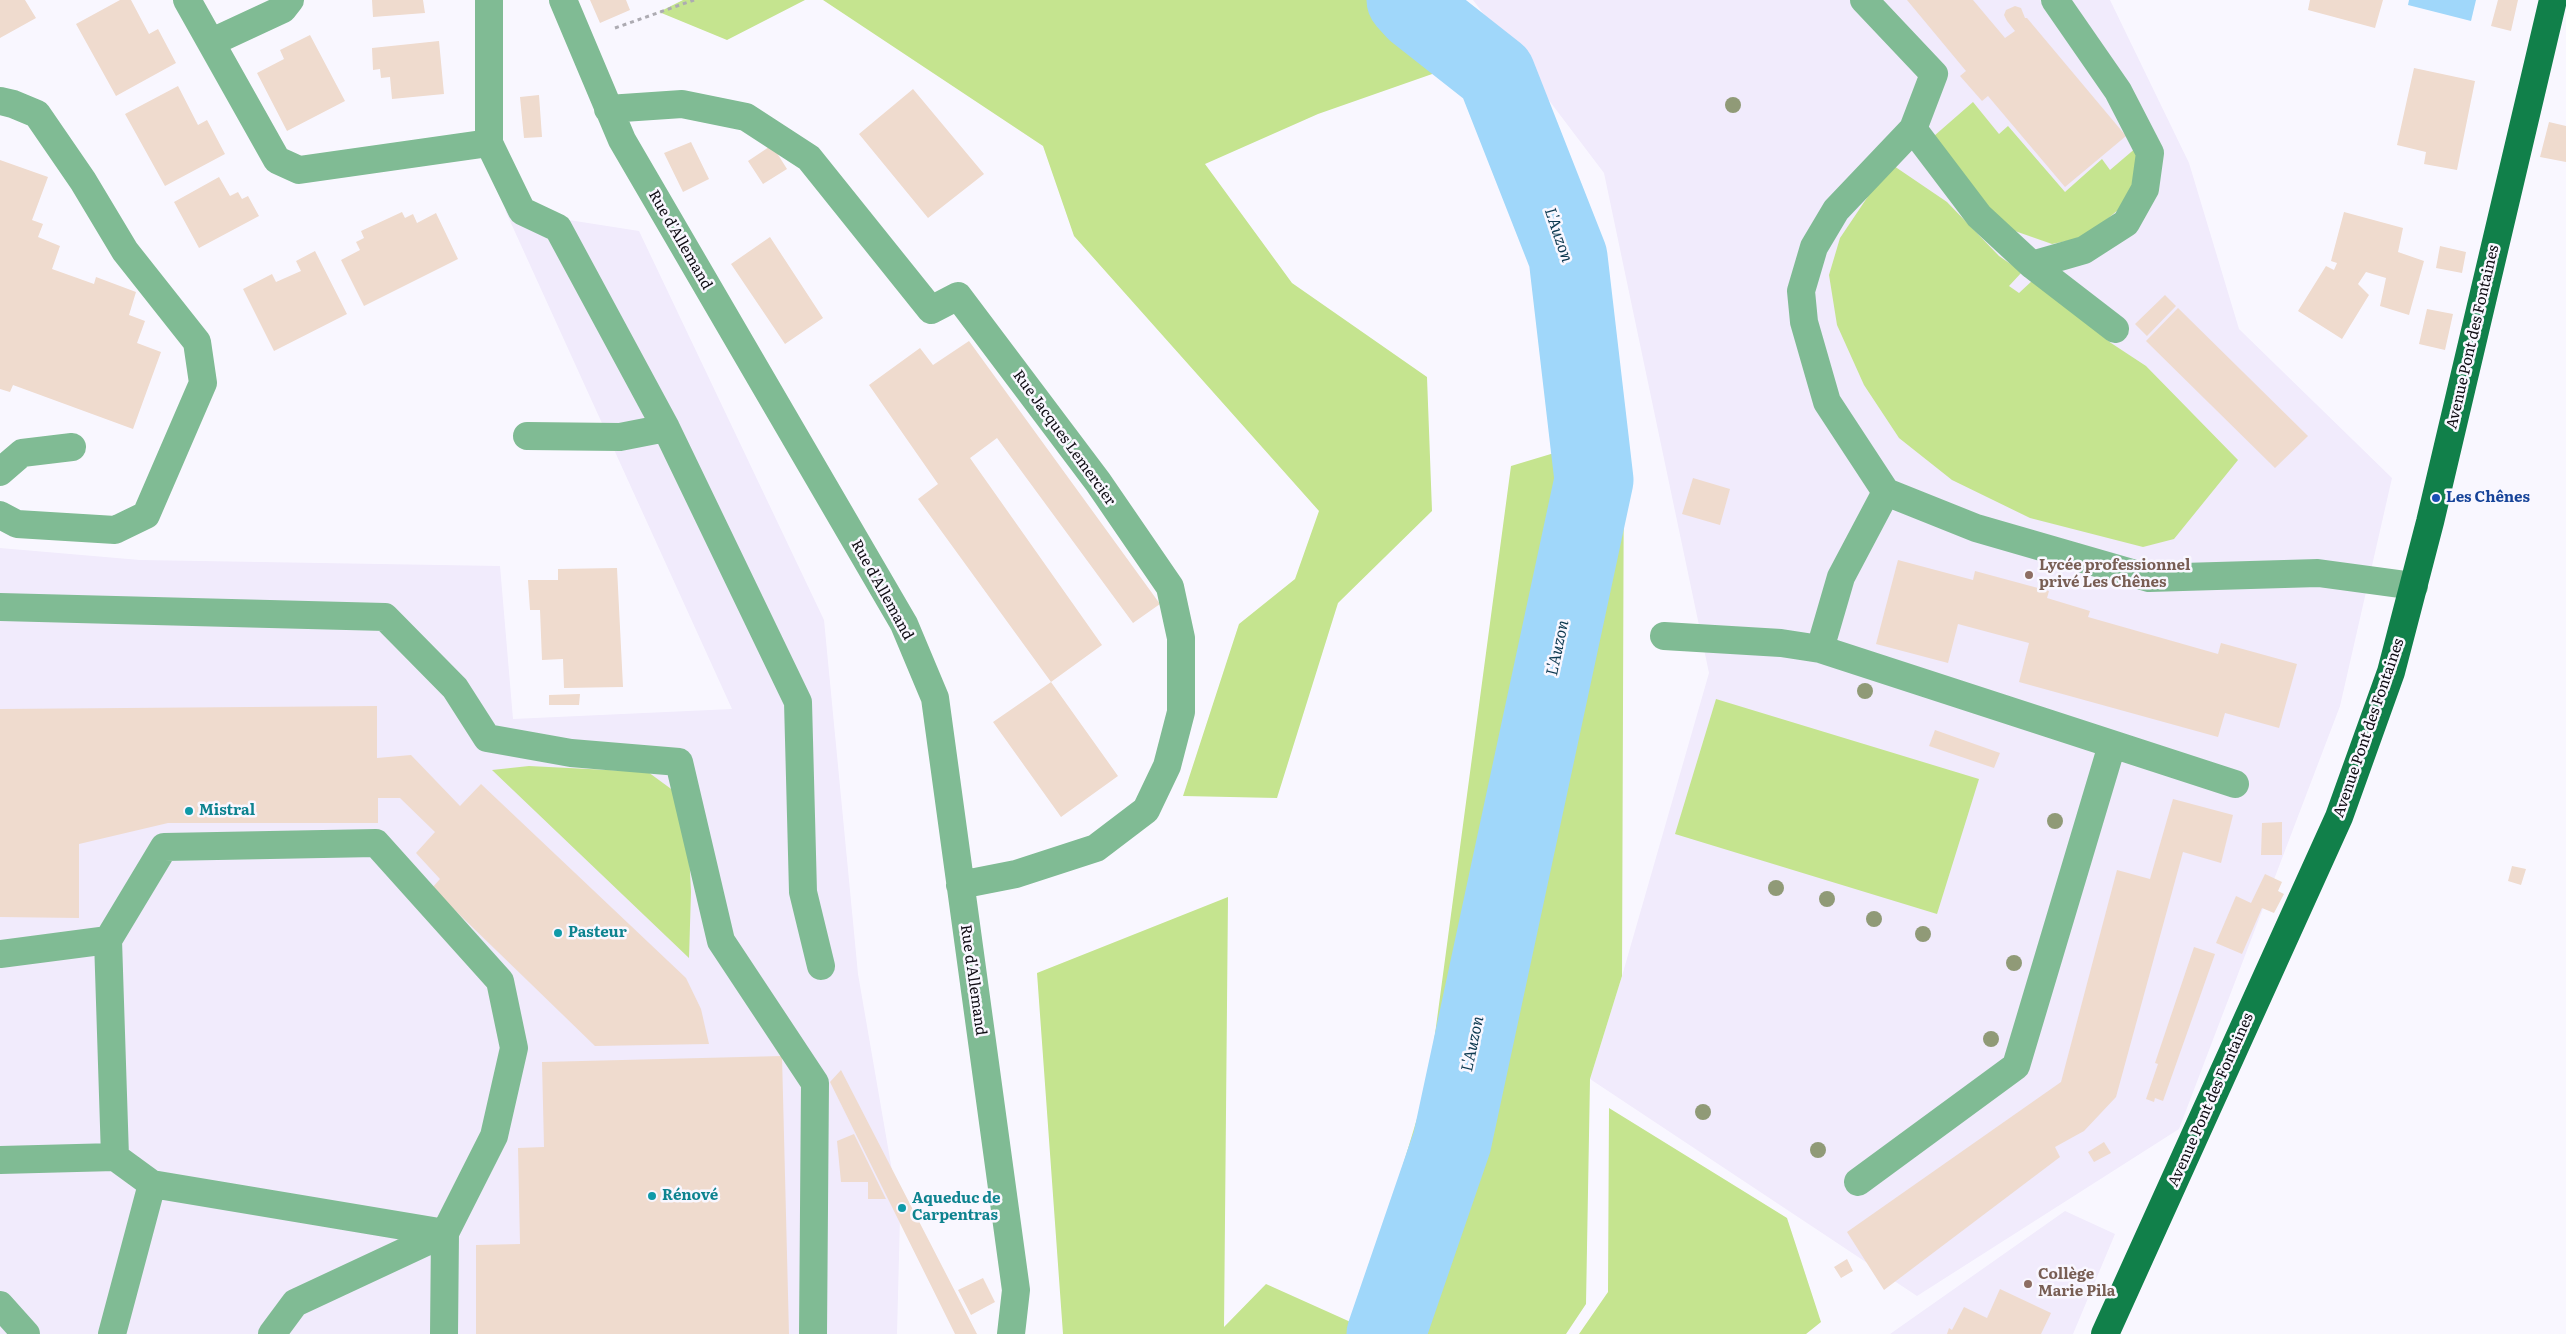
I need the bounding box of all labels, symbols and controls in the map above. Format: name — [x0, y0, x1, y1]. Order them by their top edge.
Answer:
street label: Rue d'Allemand — [644, 187, 716, 293]
water label: L'Auzon — [1540, 205, 1576, 265]
street label: Avenue Pont des Fontaines — [2443, 243, 2503, 431]
street label: Rue Jacques Lemercier — [1009, 367, 1119, 509]
place label: Les Chênes — [2446, 489, 2530, 507]
marker: Les Chênes — [2430, 492, 2442, 504]
street label: Rue d'Allemand — [847, 537, 917, 643]
place label: Lycée professionnel privé Les Chênes — [2039, 557, 2190, 592]
marker: Lycée professionnel privé Les Chênes — [2023, 569, 2035, 581]
water label: L'Auzon — [1543, 618, 1573, 678]
street label: Avenue Pont des Fontaines — [2330, 636, 2408, 820]
place label: Mistral — [199, 802, 255, 820]
marker: Mistral — [183, 805, 195, 817]
street label: Rue d'Allemand — [956, 923, 990, 1037]
place label: Pasteur — [568, 924, 627, 942]
marker: Pasteur — [552, 927, 564, 939]
street label: Avenue Pont des Fontaines — [2165, 1010, 2257, 1190]
water label: L'Auzon — [1458, 1014, 1488, 1074]
place label: Rénové — [662, 1187, 718, 1205]
marker: Rénové — [646, 1190, 658, 1202]
place label: Aqueduc de Carpentras — [912, 1190, 1001, 1225]
marker: Aqueduc de Carpentras — [896, 1202, 908, 1214]
place label: Collège Marie Pila — [2038, 1266, 2116, 1301]
marker: Collège Marie Pila — [2022, 1278, 2034, 1290]

